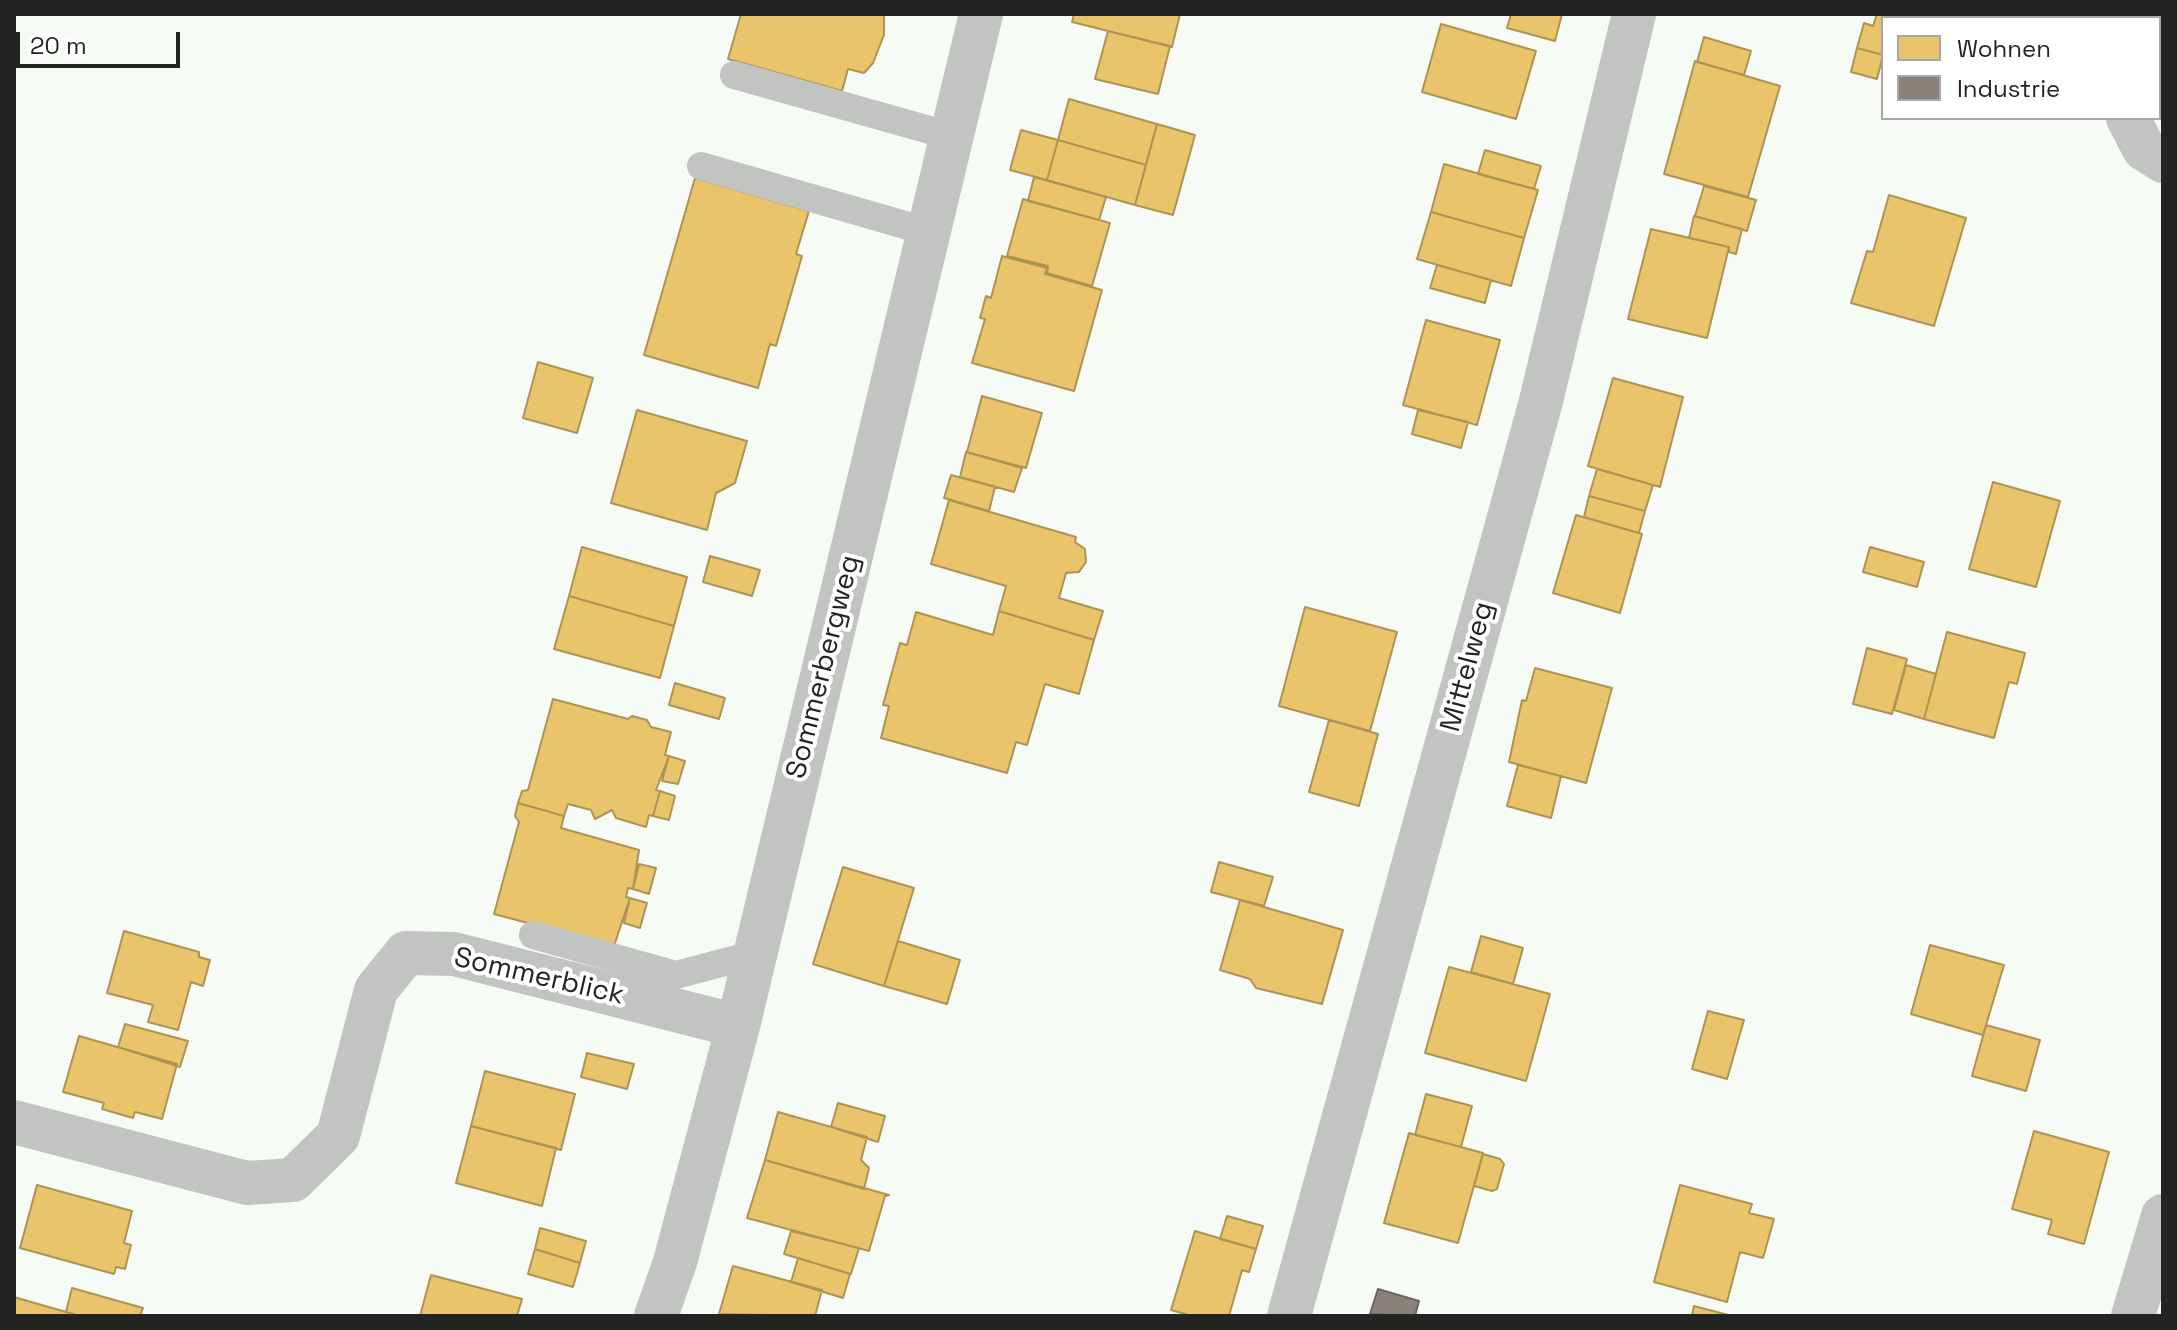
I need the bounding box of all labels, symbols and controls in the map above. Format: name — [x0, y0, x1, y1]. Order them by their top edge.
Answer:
scale bar — [20, 16, 184, 66]
legend — [1881, 16, 2161, 120]
text: 20 m — [30, 30, 87, 61]
text: Wohnen — [1957, 33, 2051, 64]
text: Industrie — [1957, 73, 2060, 104]
street label: Sommerbergweg — [780, 552, 868, 782]
street label: Mittelweg — [1435, 598, 1501, 736]
street label: Sommerblick — [451, 941, 627, 1013]

